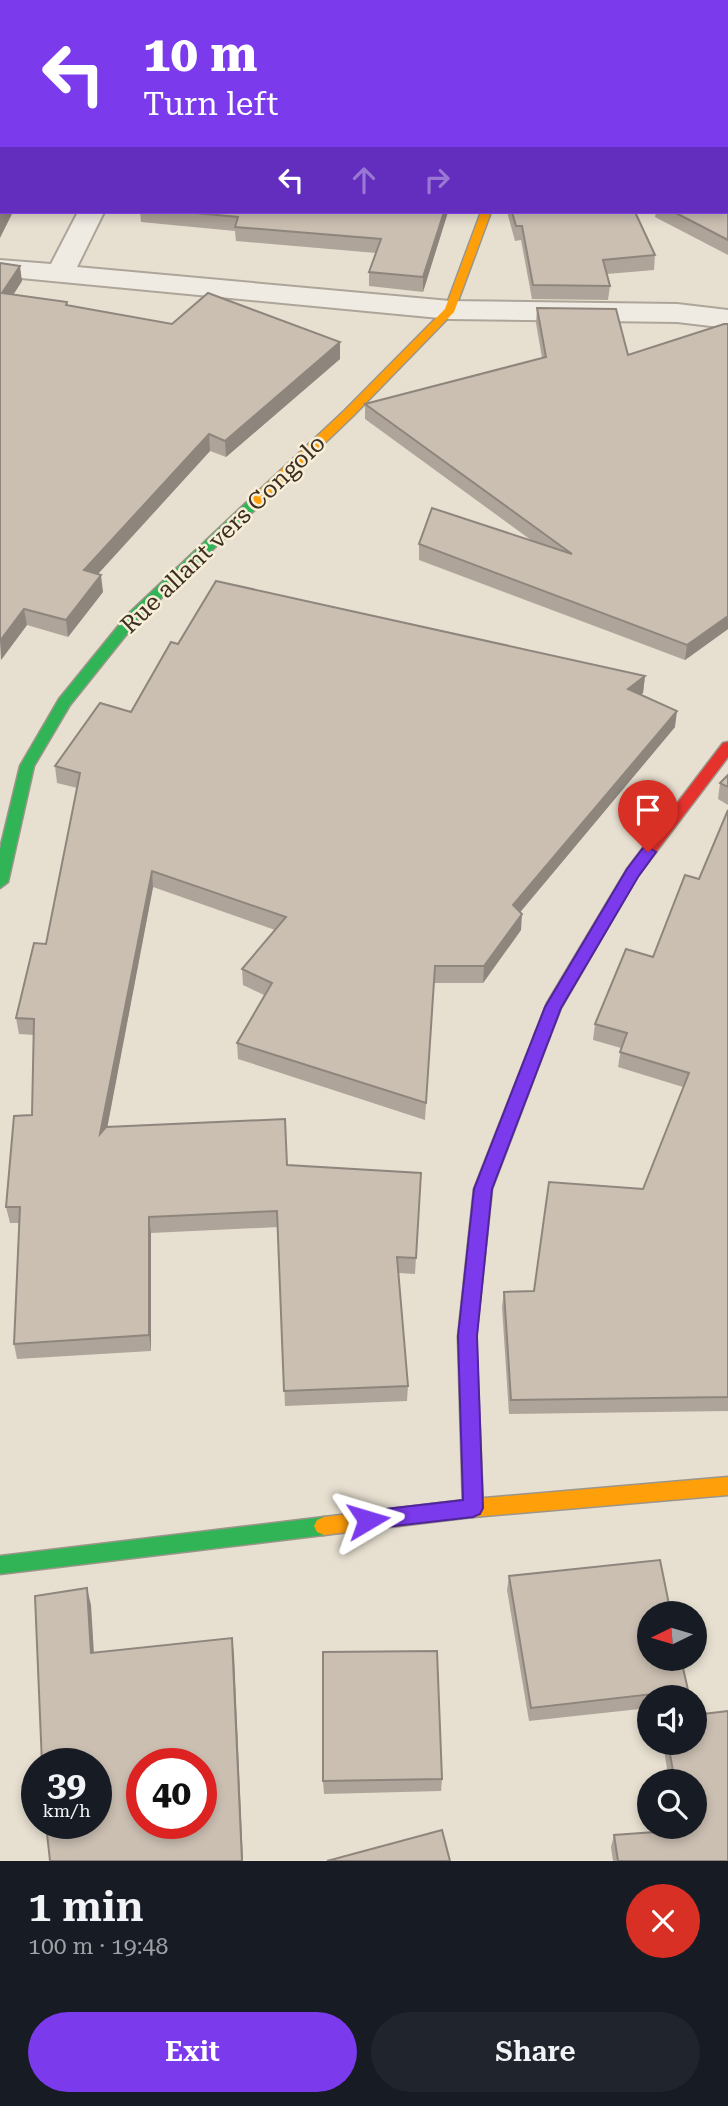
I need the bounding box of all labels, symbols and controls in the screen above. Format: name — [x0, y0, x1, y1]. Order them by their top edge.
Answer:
text: 10 m — [143, 26, 258, 83]
icon: left — [28, 28, 119, 119]
text: Turn left — [143, 85, 278, 123]
icon: left — [272, 161, 310, 199]
icon: ahead — [345, 161, 383, 199]
icon: right — [418, 161, 456, 199]
street label: Rue allant vers Congolo — [115, 429, 331, 639]
pin — [618, 780, 678, 852]
icon: arrive — [629, 791, 667, 829]
position arrow — [331, 1483, 405, 1557]
north arrow — [637, 1601, 707, 1671]
map controls — [637, 1601, 707, 1839]
button: sound — [637, 1685, 707, 1755]
speed limit sign: 40 — [126, 1748, 217, 1839]
text: 39 — [47, 1764, 86, 1805]
button: search — [637, 1769, 707, 1839]
text: km/h — [42, 1800, 91, 1821]
text: 1 min — [28, 1882, 144, 1931]
button: close — [626, 1884, 700, 1958]
text: 100 m · 19:48 — [28, 1933, 168, 1960]
button: Exit — [28, 2012, 357, 2092]
button: Share — [371, 2012, 700, 2092]

